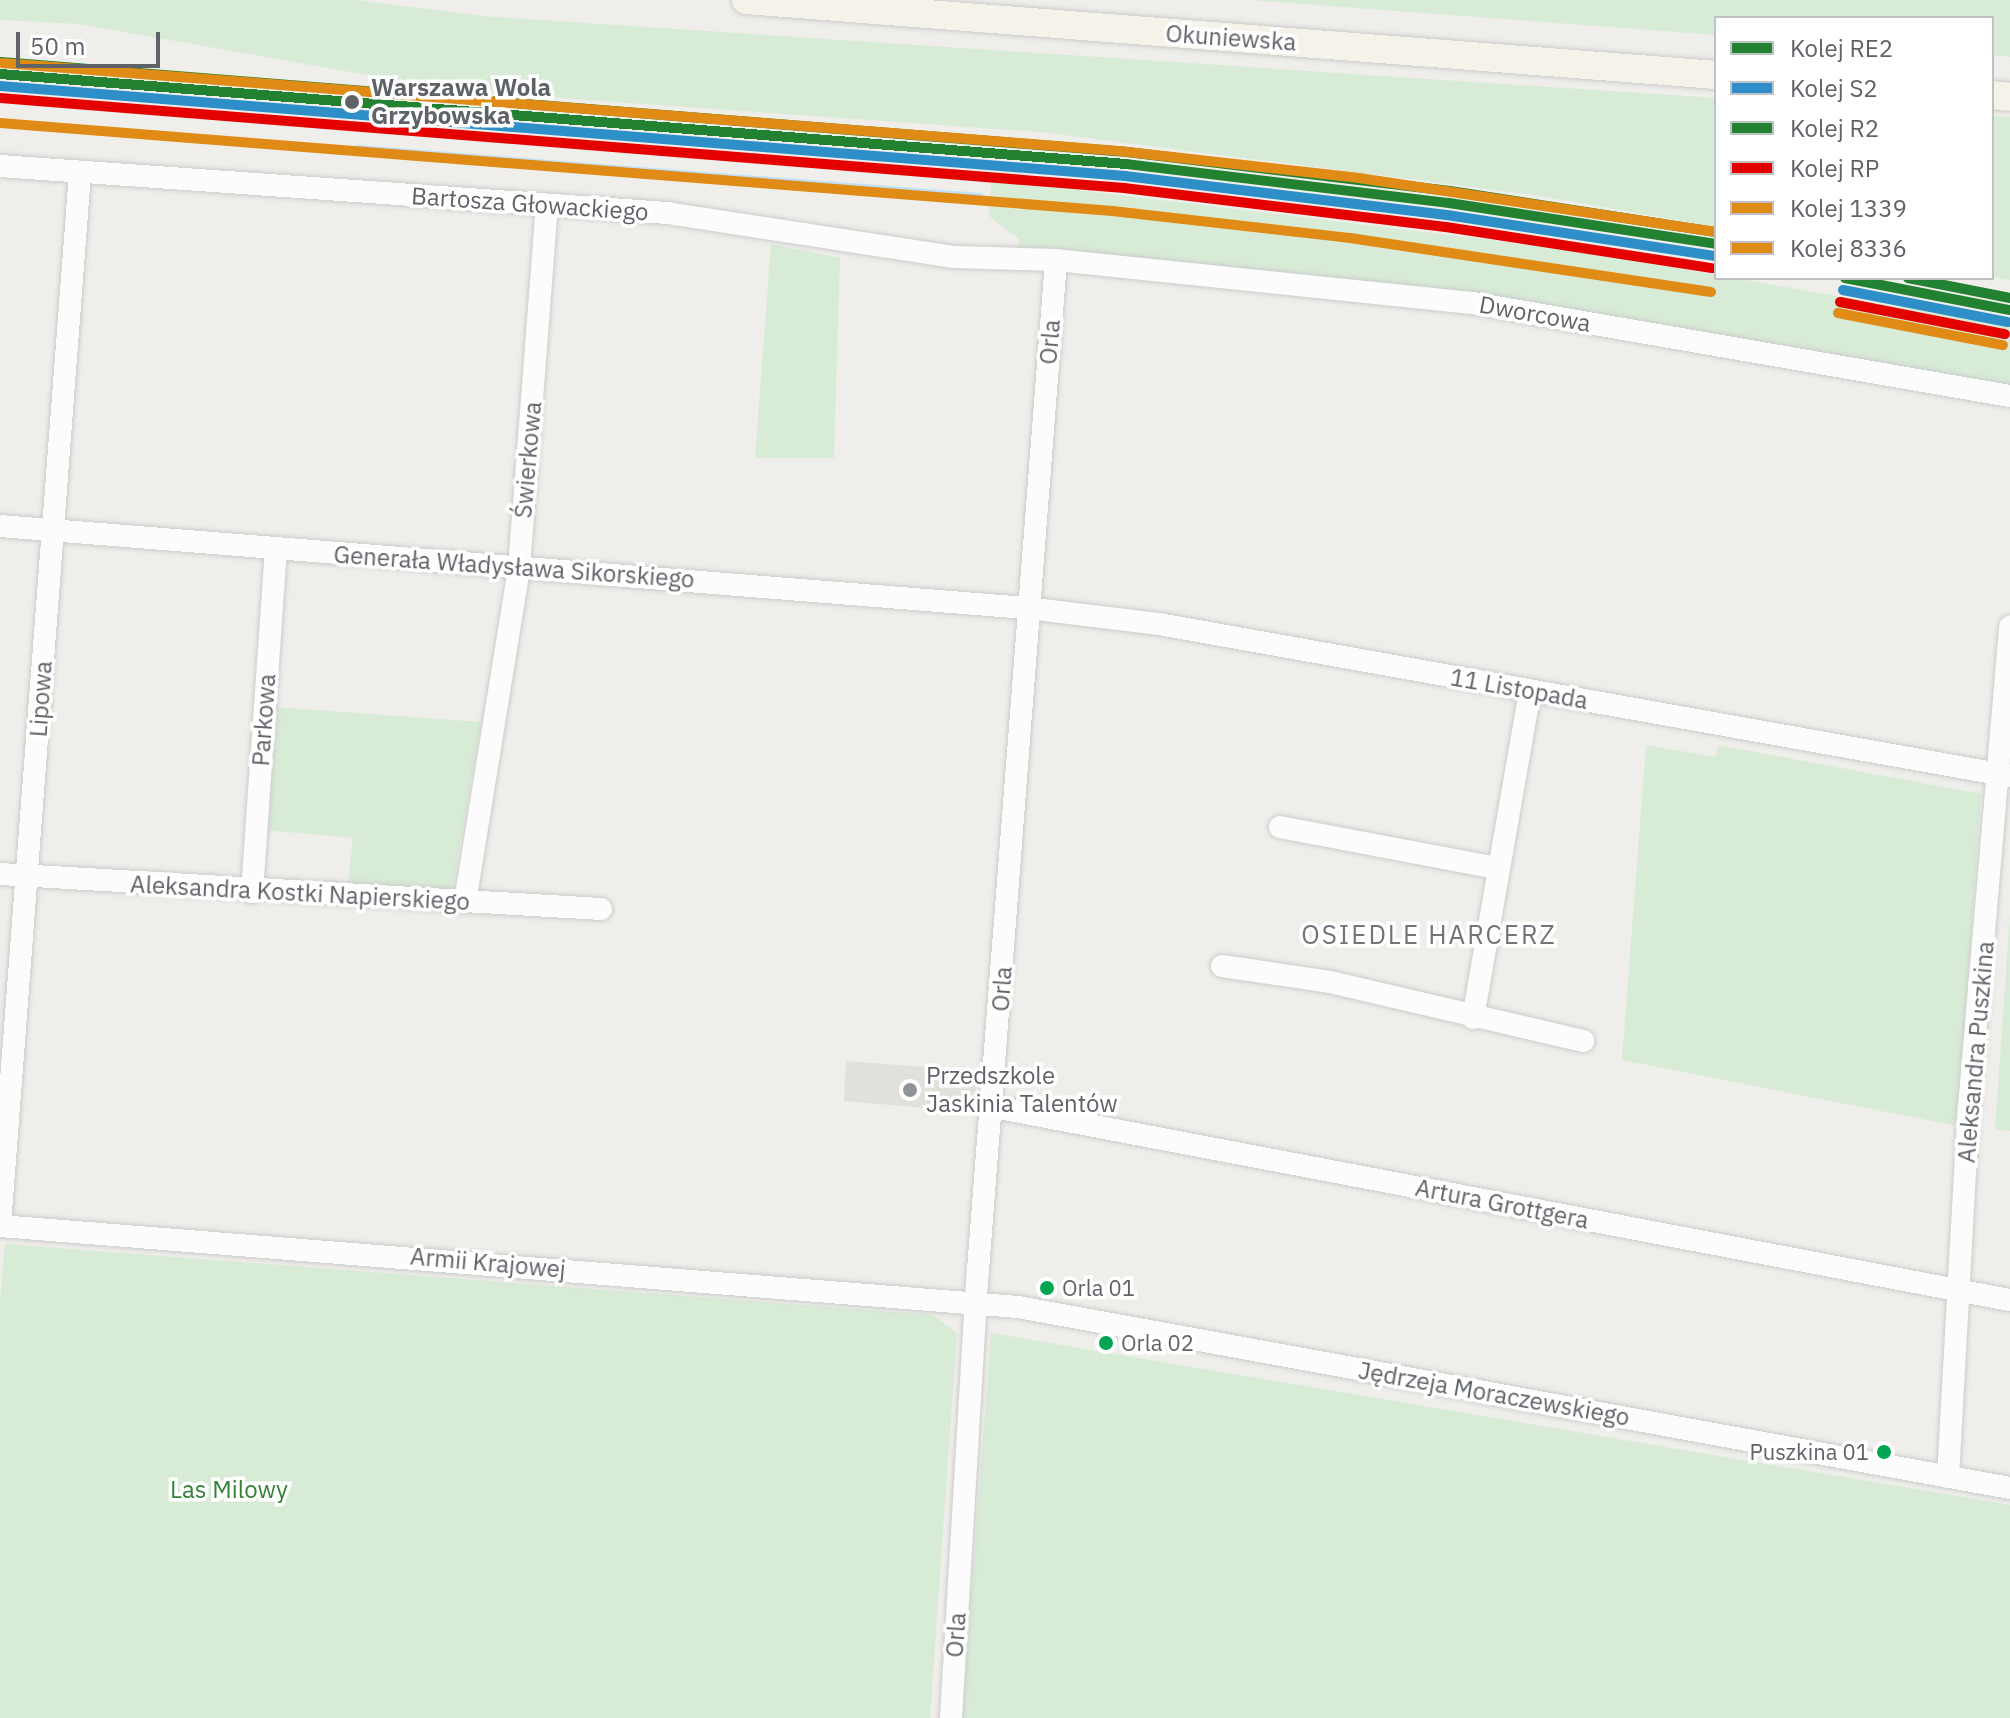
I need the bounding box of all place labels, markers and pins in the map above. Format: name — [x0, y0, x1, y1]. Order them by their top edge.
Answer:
place label: Warszawa Wola Grzybowska — [371, 74, 551, 130]
marker: Warszawa Wola Grzybowska — [340, 90, 364, 114]
place label: Przedszkole Jaskinia Talentów — [926, 1062, 1118, 1118]
marker: Przedszkole Jaskinia Talentów — [901, 1081, 919, 1099]
place label: Orla 01 — [1062, 1275, 1135, 1301]
marker: Orla 01 — [1039, 1280, 1055, 1296]
place label: Orla 02 — [1121, 1330, 1194, 1356]
marker: Orla 02 — [1098, 1335, 1114, 1351]
place label: Puszkina 01 — [1750, 1439, 1869, 1465]
marker: Puszkina 01 — [1876, 1444, 1892, 1460]

